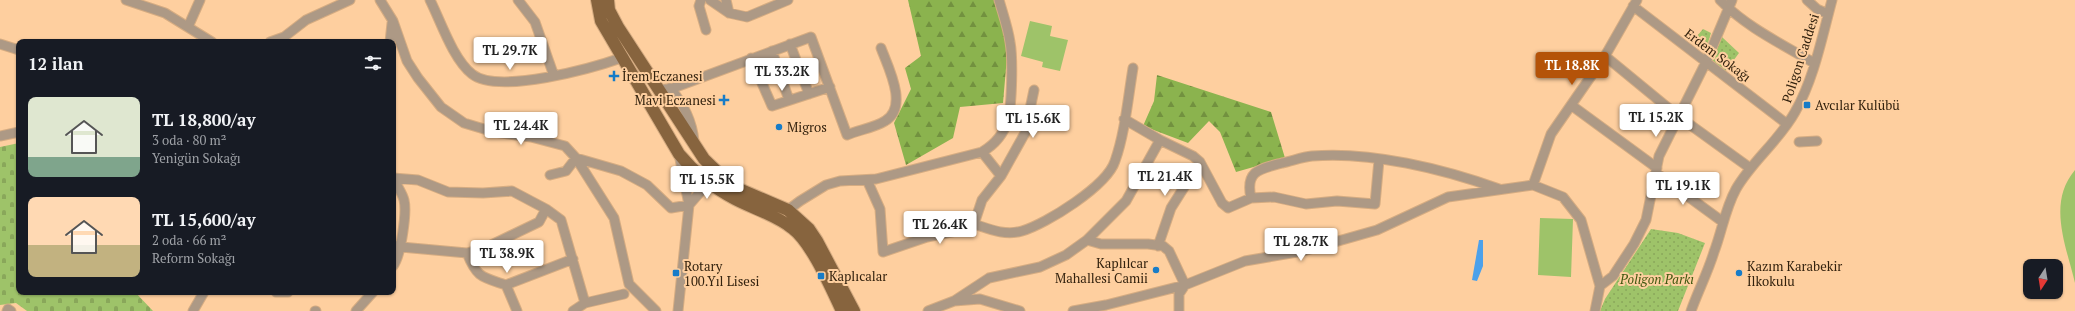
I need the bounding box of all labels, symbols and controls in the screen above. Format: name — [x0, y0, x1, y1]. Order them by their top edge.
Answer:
street label: Poligon Caddesi — [1777, 11, 1823, 105]
street label: Erdem Sokağı — [1681, 24, 1755, 86]
pin: TL 29.7K — [469, 37, 551, 71]
text: TL 29.7K — [483, 41, 537, 59]
text: 12 ilan — [28, 52, 84, 75]
icon: filters — [362, 52, 384, 74]
pin: TL 18.8K — [1531, 52, 1613, 86]
text: TL 18.8K — [1545, 56, 1599, 74]
pin: TL 33.2K — [741, 58, 823, 92]
text: TL 33.2K — [755, 62, 809, 80]
place label: İrem Eczanesi — [622, 67, 703, 85]
marker: İrem Eczanesi — [609, 71, 619, 81]
place label: Mavi Eczanesi — [634, 91, 716, 109]
marker: Mavi Eczanesi — [719, 95, 729, 105]
place label: Avcılar Kulübü — [1815, 96, 1900, 114]
marker: Avcılar Kulübü — [1802, 100, 1812, 110]
pin: TL 15.2K — [1615, 104, 1697, 138]
pin: TL 15.6K — [992, 105, 1074, 139]
text: TL 18,800/ay — [152, 108, 255, 131]
text: TL 15.2K — [1629, 108, 1683, 126]
text: TL 15.6K — [1006, 109, 1060, 127]
pin: TL 24.4K — [480, 112, 562, 146]
icon: home — [60, 113, 108, 161]
text: TL 24.4K — [494, 116, 548, 134]
place label: Migros — [787, 118, 827, 136]
marker: Migros — [774, 122, 784, 132]
text: 3 oda · 80 m² — [152, 131, 226, 149]
text: Yenigün Sokağı — [152, 149, 241, 167]
pin: TL 21.4K — [1124, 163, 1206, 197]
pin: TL 15.5K — [666, 166, 748, 200]
text: TL 21.4K — [1138, 167, 1192, 185]
text: TL 15.5K — [680, 170, 734, 188]
pin: TL 19.1K — [1642, 172, 1724, 206]
text: TL 19.1K — [1656, 176, 1710, 194]
text: TL 15,600/ay — [152, 208, 255, 231]
pin: TL 26.4K — [899, 211, 981, 245]
icon: home — [60, 213, 108, 261]
text: TL 26.4K — [913, 215, 967, 233]
pin: TL 28.7K — [1260, 228, 1342, 262]
text: 2 oda · 66 m² — [152, 231, 226, 249]
text: TL 28.7K — [1274, 232, 1328, 250]
pin: TL 38.9K — [466, 240, 548, 274]
text: TL 38.9K — [480, 244, 534, 262]
text: Reform Sokağı — [152, 249, 236, 267]
place label: Kaplılcar Mahallesi Camii — [1055, 254, 1148, 287]
place label: Rotary 100.Yıl Lisesi — [684, 257, 760, 290]
place label: Kazım Karabekir İlkokulu — [1747, 257, 1842, 290]
north arrow — [2023, 259, 2063, 299]
map controls — [2023, 259, 2063, 299]
marker: Kaplılcar Mahallesi Camii — [1151, 265, 1161, 275]
place label: Kaplıcalar — [829, 267, 887, 285]
marker: Rotary 100.Yıl Lisesi — [671, 268, 681, 278]
marker: Kazım Karabekir İlkokulu — [1734, 268, 1744, 278]
park label: Poligon Parkı — [1619, 270, 1694, 288]
marker: Kaplıcalar — [816, 271, 826, 281]

